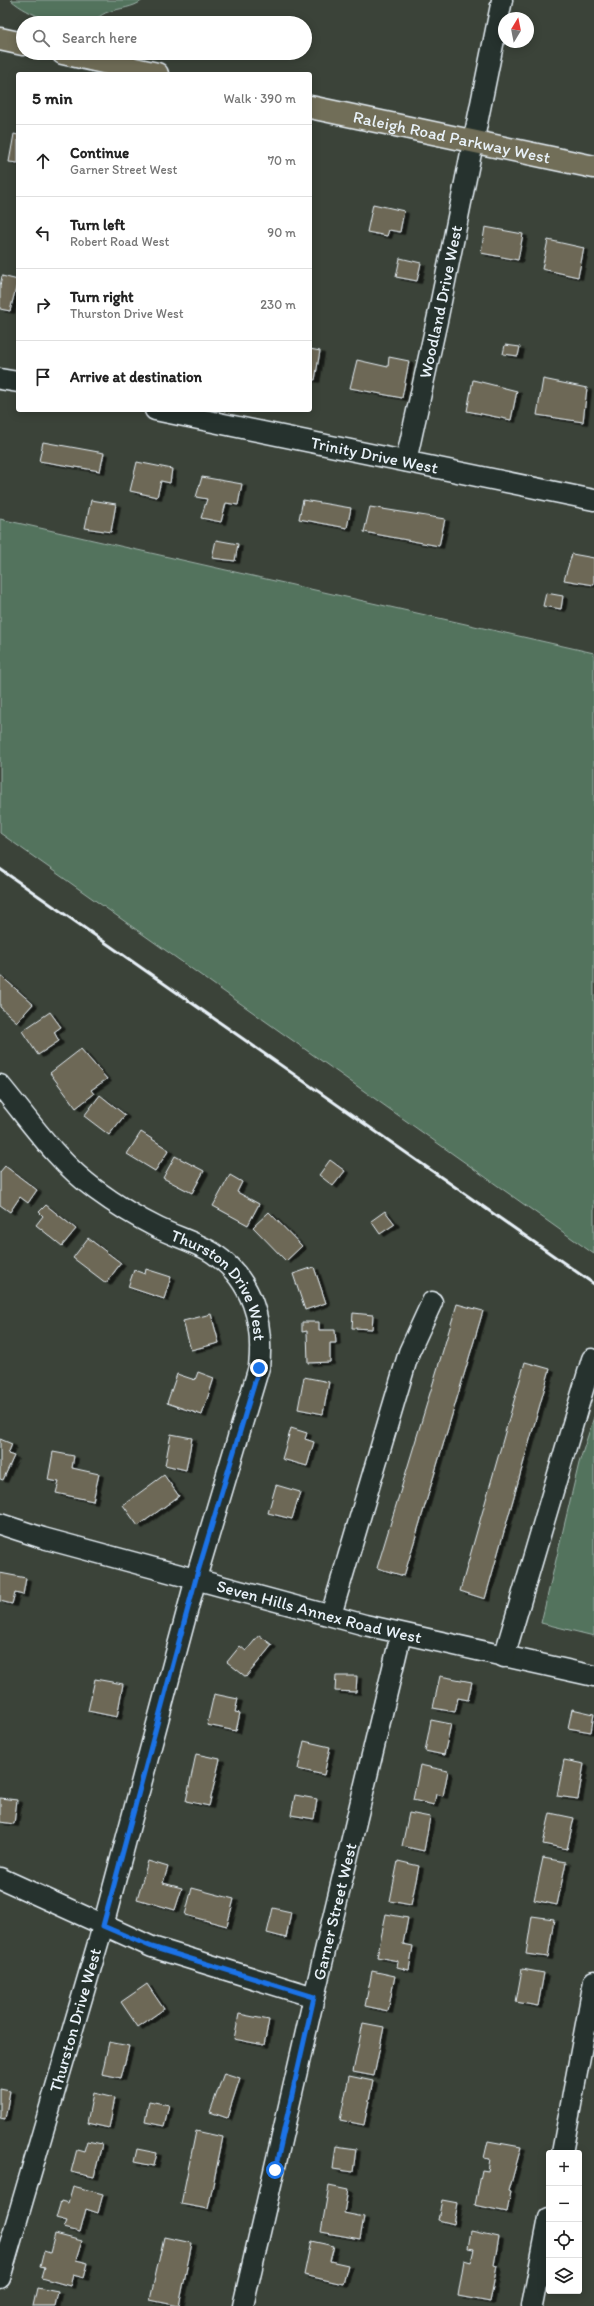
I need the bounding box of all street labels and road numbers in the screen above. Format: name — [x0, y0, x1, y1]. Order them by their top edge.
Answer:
street label: Raleigh Road Parkway West — [351, 106, 552, 168]
street label: Woodland Drive West — [415, 223, 466, 380]
street label: Trinity Drive West — [309, 432, 440, 478]
street label: Thurston Drive West — [168, 1225, 270, 1341]
street label: Seven Hills Annex Road West — [214, 1575, 424, 1647]
street label: Garner Street West — [308, 1840, 361, 1982]
street label: Thurston Drive West — [45, 1946, 105, 2094]

